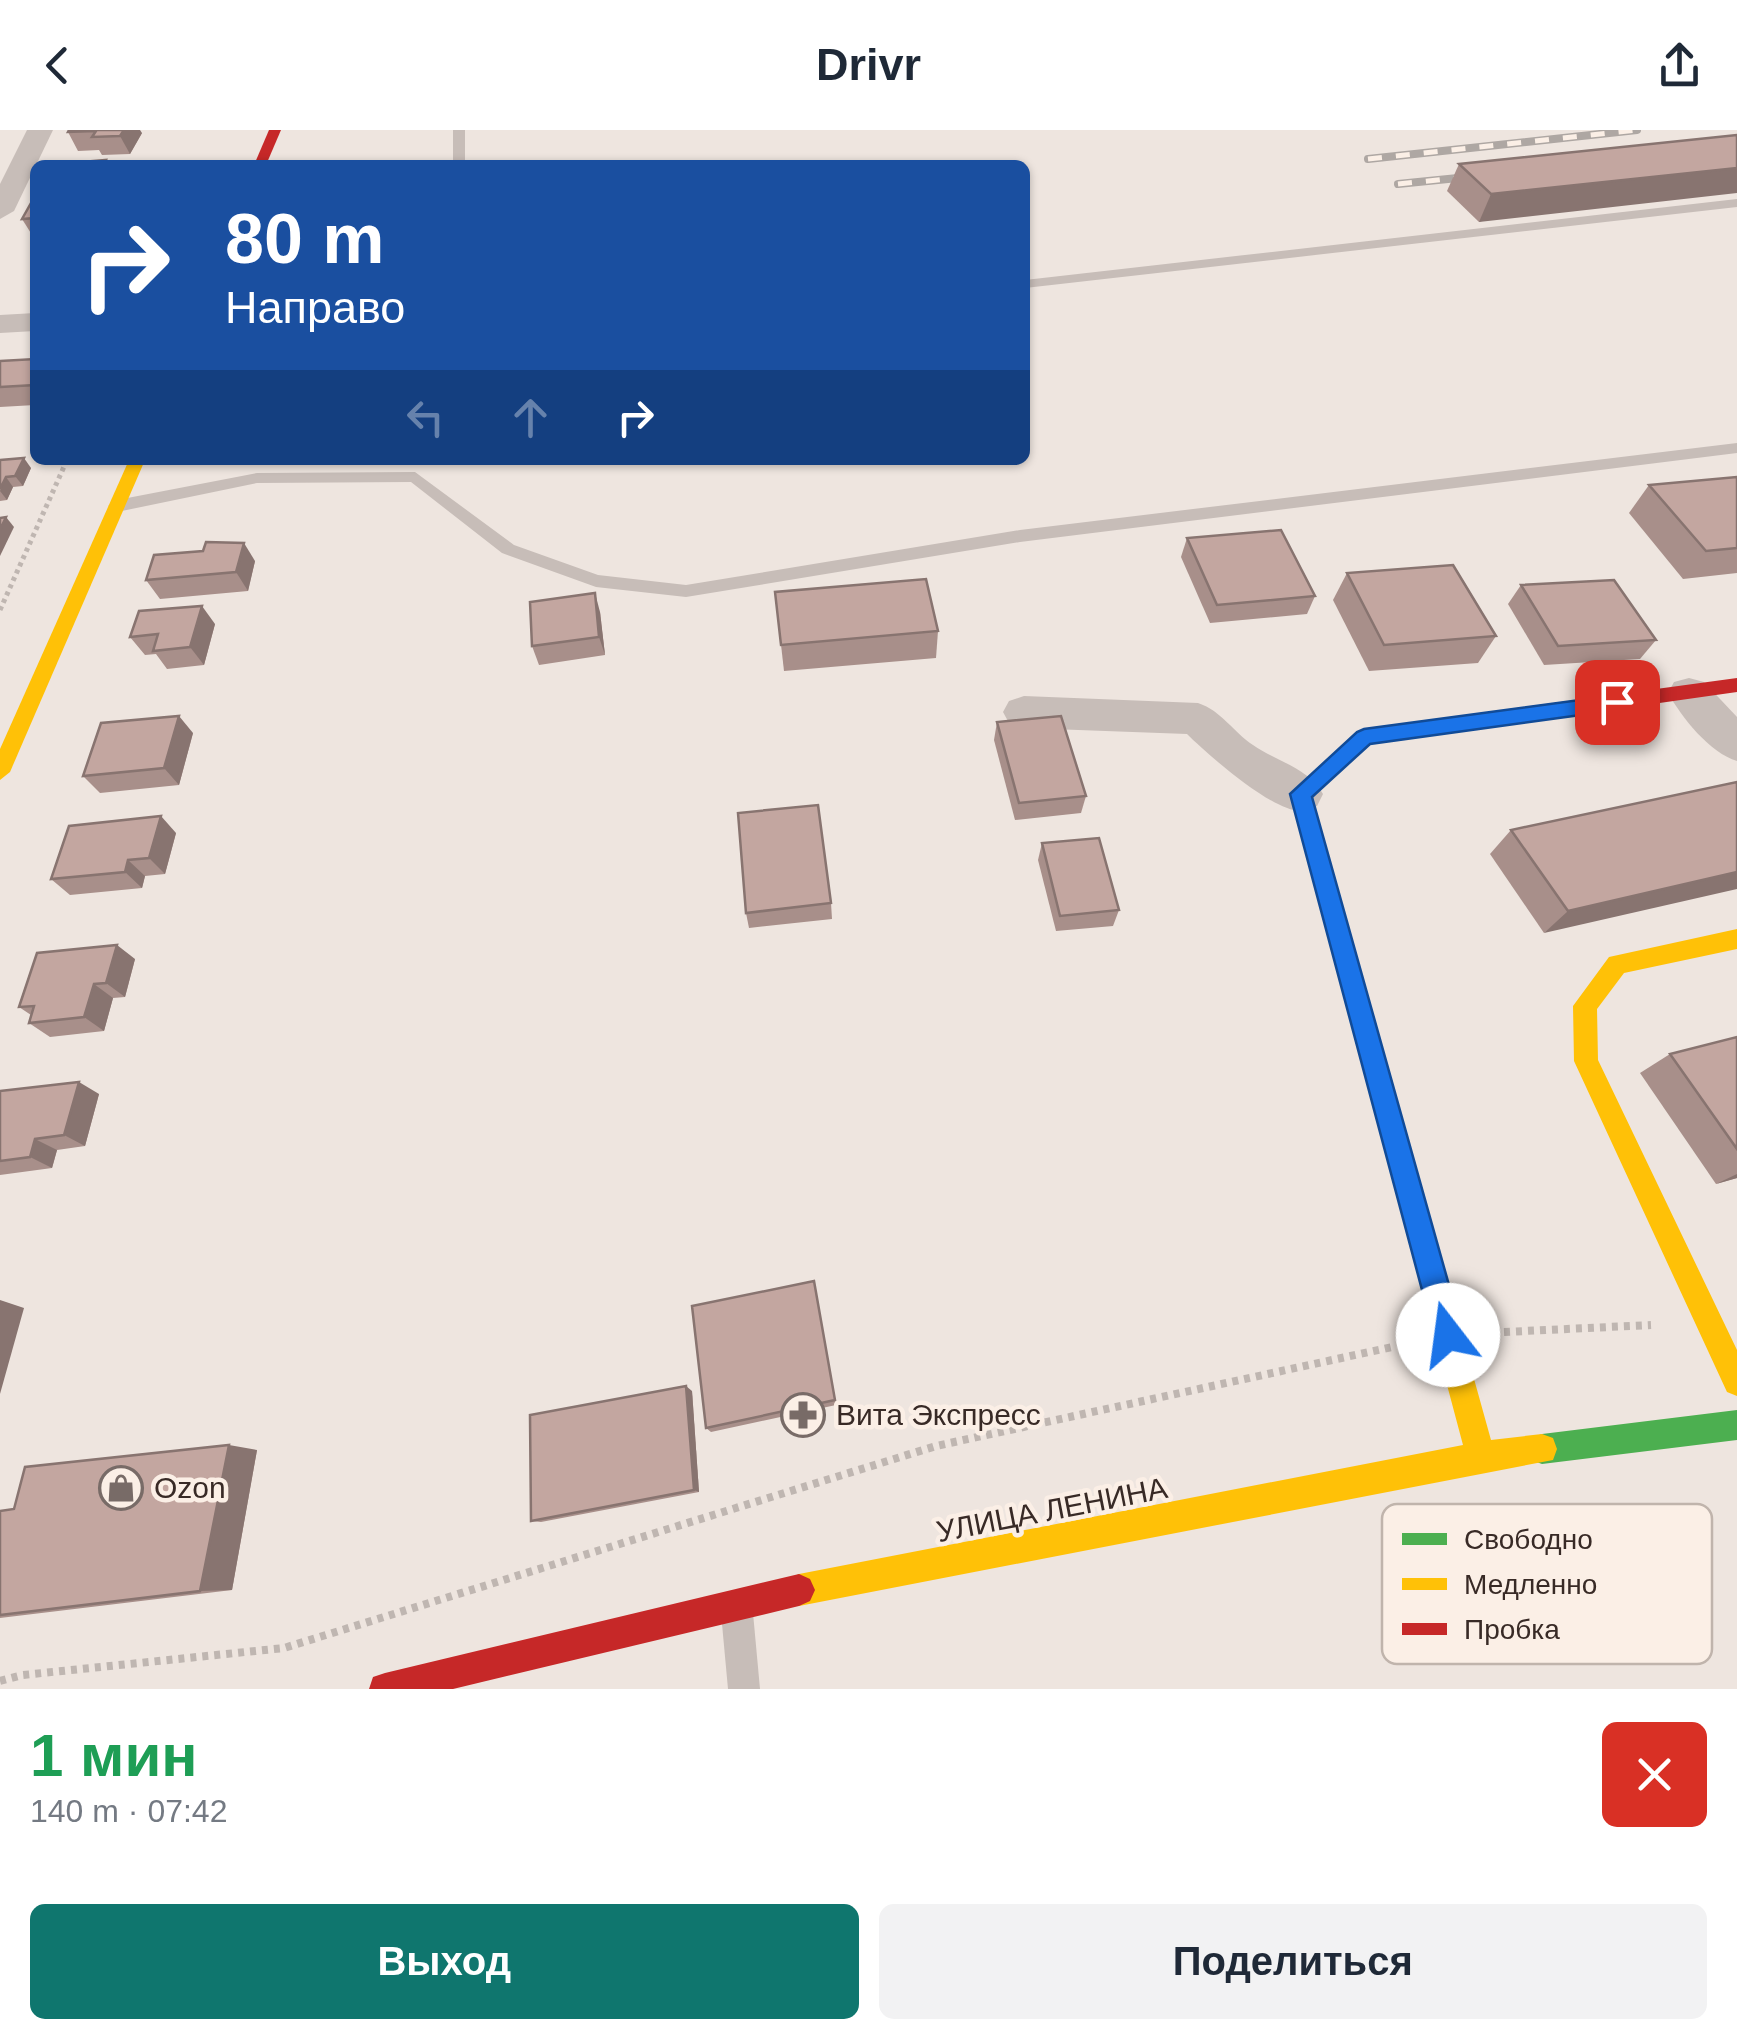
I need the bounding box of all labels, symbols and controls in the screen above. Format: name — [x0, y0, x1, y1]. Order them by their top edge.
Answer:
icon: back — [30, 38, 85, 93]
icon: share — [1652, 38, 1707, 93]
text: Drivr — [816, 39, 921, 90]
icon: right — [60, 200, 190, 330]
text: 80 m — [225, 200, 385, 278]
text: Направо — [225, 282, 405, 333]
icon: left — [398, 390, 453, 445]
icon: ahead — [503, 390, 558, 445]
icon: right — [608, 390, 663, 445]
pin — [1575, 660, 1660, 745]
icon: arrive — [1590, 675, 1645, 730]
position arrow — [1396, 1283, 1500, 1387]
pharmacy icon: Вита Экспресс — [780, 1392, 826, 1438]
place label: Вита Экспресс — [836, 1398, 1041, 1431]
shop icon: Ozon — [98, 1465, 144, 1511]
place label: Ozon — [154, 1471, 226, 1504]
street label: УЛИЦА ЛЕНИНА — [934, 1471, 1170, 1548]
legend — [1382, 1504, 1712, 1664]
text: Свободно — [1464, 1524, 1593, 1555]
text: Медленно — [1464, 1569, 1597, 1600]
text: Пробка — [1464, 1614, 1560, 1645]
text: 1 мин — [30, 1722, 198, 1789]
button: close — [1602, 1722, 1707, 1827]
text: 140 m · 07:42 — [30, 1793, 227, 1829]
button: Выход — [30, 1904, 859, 2019]
button: Поделиться — [879, 1904, 1707, 2019]

